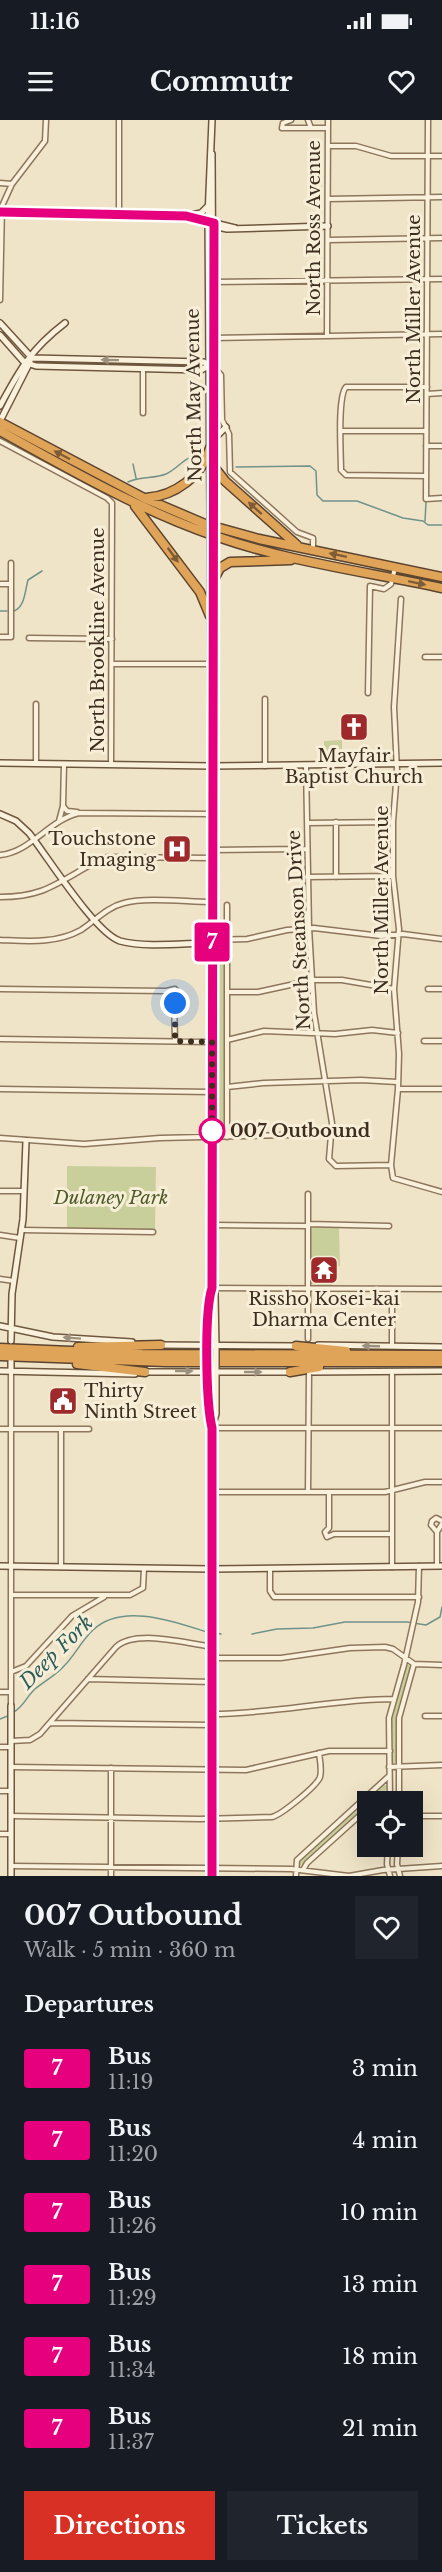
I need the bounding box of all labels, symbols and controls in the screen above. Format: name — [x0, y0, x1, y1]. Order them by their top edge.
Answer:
text: 11:16 — [30, 8, 80, 35]
icon: menu — [24, 65, 57, 98]
text: Commutr — [150, 65, 292, 98]
icon: heart — [385, 65, 418, 98]
street label: North Ross Avenue — [303, 140, 325, 316]
street label: North Miller Avenue — [403, 214, 425, 404]
street label: North May Avenue — [181, 308, 207, 482]
one-way arrow — [100, 355, 119, 364]
one-way arrow — [54, 450, 71, 460]
one-way arrow — [248, 502, 263, 515]
street label: North Brookline Avenue — [87, 528, 109, 752]
one-way arrow — [167, 547, 179, 563]
one-way arrow — [328, 550, 347, 559]
one-way arrow — [408, 579, 427, 588]
church icon: Mayfair Baptist Church — [338, 711, 370, 743]
place label: Mayfair Baptist Church — [285, 745, 423, 788]
street label: North Miller Avenue — [371, 805, 393, 995]
place label: Touchstone Imaging — [48, 828, 156, 871]
street label: North Steanson Drive — [283, 829, 315, 1031]
hospital icon: Touchstone Imaging — [161, 833, 193, 865]
line badge: 7 — [192, 922, 232, 962]
text: 7 — [207, 929, 217, 955]
your location — [160, 988, 190, 1018]
marker: 007 Outbound — [199, 1118, 225, 1144]
place label: 007 Outbound — [230, 1120, 371, 1142]
park label: Dulaney Park — [53, 1187, 168, 1209]
temple icon: Rissho Kosei-kai Dharma Center — [308, 1254, 340, 1286]
place label: Rissho Kosei-kai Dharma Center — [248, 1288, 400, 1331]
one-way arrow — [62, 1334, 81, 1343]
one-way arrow — [361, 1341, 380, 1350]
one-way arrow — [175, 1366, 194, 1376]
one-way arrow — [243, 1367, 262, 1376]
place label: Thirty Ninth Street — [84, 1380, 197, 1423]
public building icon: Thirty Ninth Street — [47, 1385, 79, 1417]
water label: Deep Fork — [14, 1610, 98, 1694]
map controls — [357, 1791, 423, 1857]
button: locate — [357, 1791, 423, 1857]
button: heart — [355, 1896, 418, 1959]
text: 007 Outbound — [24, 1898, 242, 1933]
text: Walk · 5 min · 360 m — [24, 1938, 236, 1962]
text: Departures — [24, 1991, 154, 2018]
text: Bus — [108, 2043, 151, 2070]
text: 7 — [52, 2055, 62, 2081]
text: 3 min — [352, 2055, 418, 2082]
text: 11:19 — [108, 2070, 153, 2094]
text: Bus — [108, 2115, 151, 2142]
text: 7 — [52, 2127, 62, 2153]
text: 4 min — [353, 2127, 418, 2154]
text: 11:20 — [108, 2142, 158, 2166]
text: Bus — [108, 2187, 151, 2214]
text: 7 — [52, 2199, 62, 2225]
text: 10 min — [340, 2199, 418, 2226]
text: 11:26 — [108, 2214, 157, 2238]
text: Bus — [108, 2259, 151, 2286]
text: 7 — [52, 2271, 62, 2297]
text: 13 min — [342, 2271, 418, 2298]
text: 11:29 — [108, 2286, 157, 2310]
text: Bus — [108, 2331, 151, 2358]
text: 7 — [52, 2343, 62, 2369]
text: 18 min — [342, 2343, 418, 2370]
text: 11:34 — [108, 2358, 156, 2382]
text: Bus — [108, 2403, 151, 2430]
text: 7 — [52, 2415, 62, 2441]
text: 21 min — [342, 2415, 418, 2442]
text: 11:37 — [108, 2430, 154, 2454]
button: Directions — [24, 2491, 215, 2560]
button: Tickets — [227, 2491, 418, 2560]

